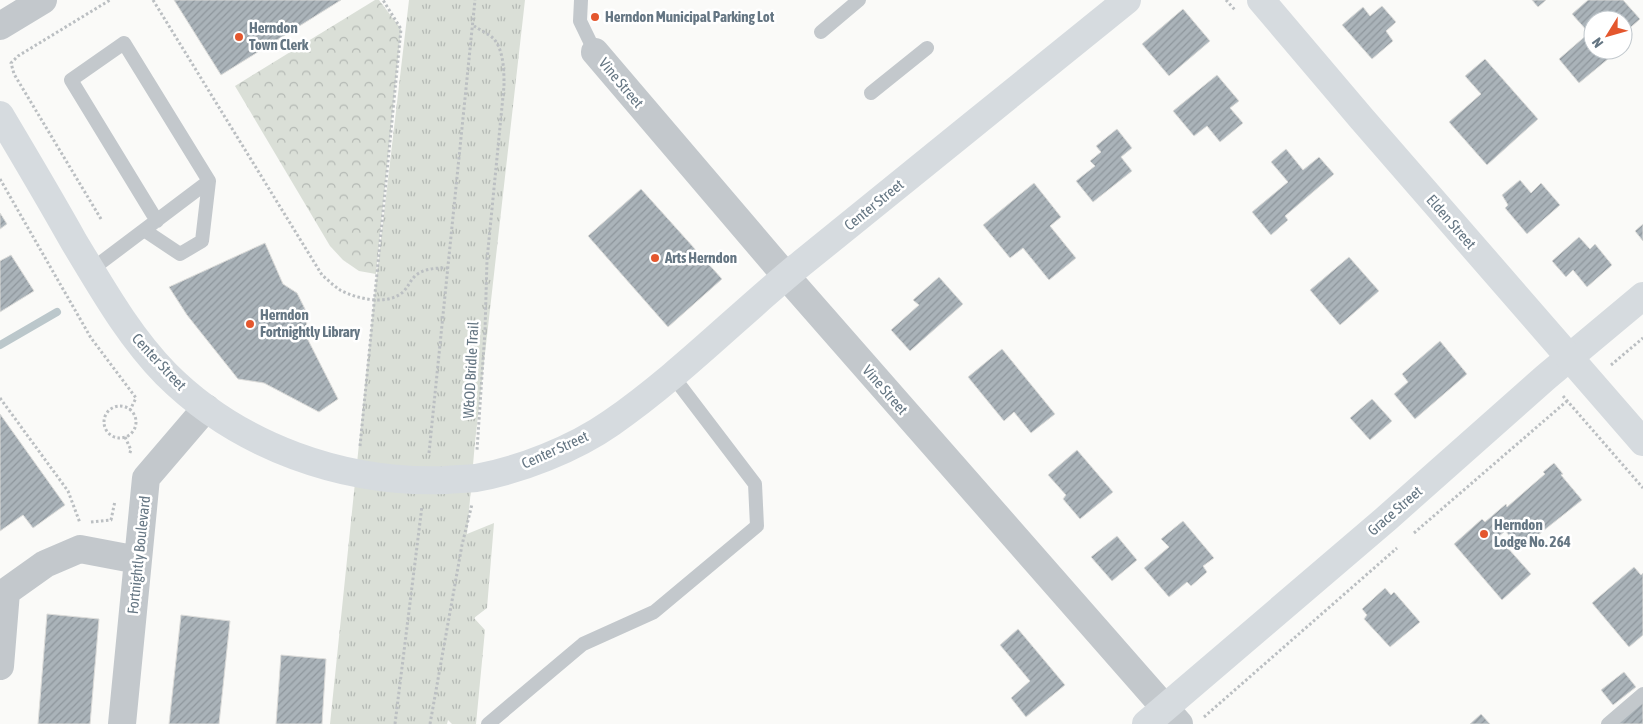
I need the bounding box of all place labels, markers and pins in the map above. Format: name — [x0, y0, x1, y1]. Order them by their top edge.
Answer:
place label: Herndon Municipal Parking Lot — [605, 8, 775, 25]
marker: Herndon Municipal Parking Lot — [589, 11, 601, 23]
place label: Herndon Town Clerk — [249, 19, 309, 53]
marker: Herndon Town Clerk — [233, 31, 245, 43]
place label: Arts Herndon — [664, 249, 737, 266]
marker: Arts Herndon — [649, 252, 661, 264]
place label: Herndon Fortnightly Library — [260, 306, 361, 340]
marker: Herndon Fortnightly Library — [244, 318, 256, 330]
place label: Herndon Lodge No. 264 — [1494, 516, 1571, 550]
marker: Herndon Lodge No. 264 — [1478, 528, 1490, 540]

